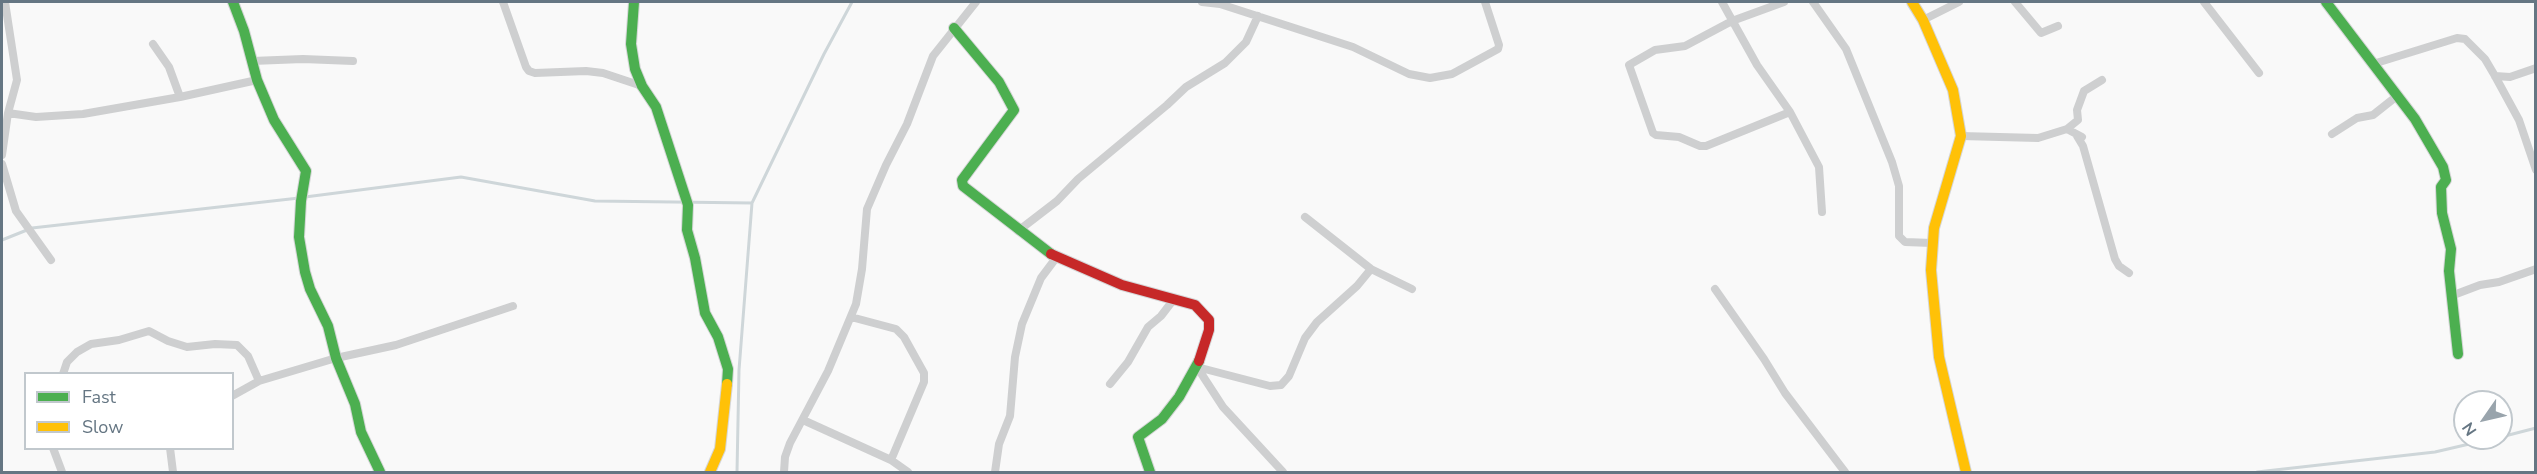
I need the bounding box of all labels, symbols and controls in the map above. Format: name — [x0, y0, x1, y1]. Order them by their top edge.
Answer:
legend — [24, 372, 234, 450]
text: Fast — [82, 385, 116, 409]
north arrow — [2453, 390, 2513, 450]
text: Slow — [82, 415, 123, 439]
text: N — [2457, 418, 2482, 440]

